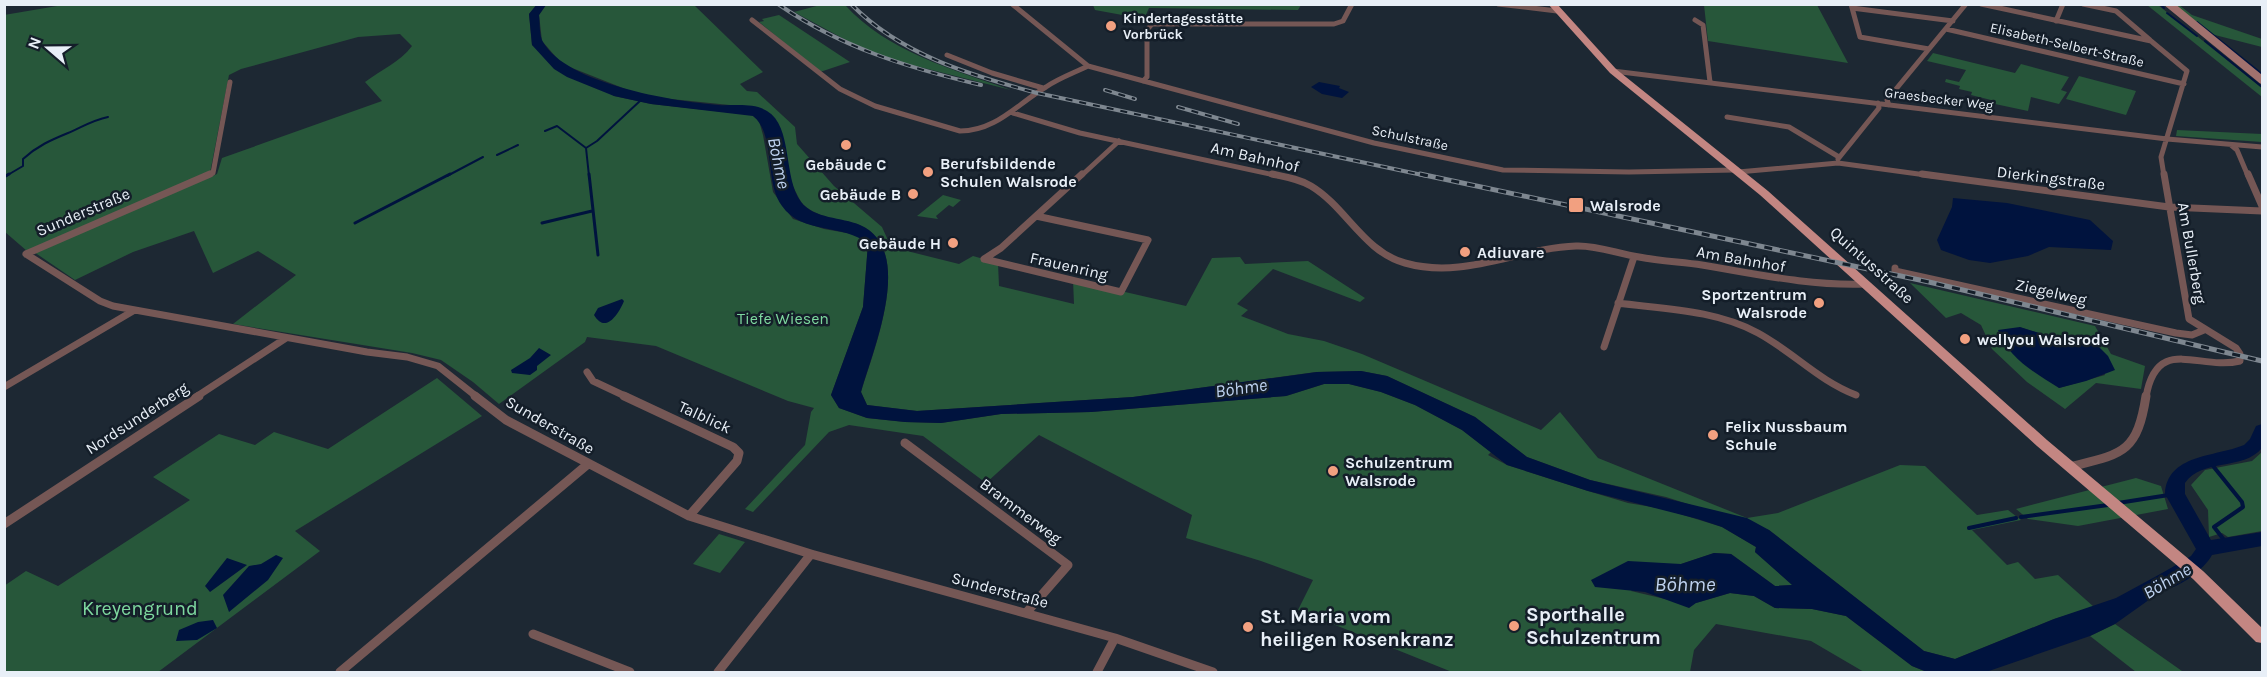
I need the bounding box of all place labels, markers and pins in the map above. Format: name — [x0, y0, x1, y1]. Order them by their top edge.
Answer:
place label: Kindertagesstätte Vorbrück — [1123, 10, 1243, 43]
marker: Kindertagesstätte Vorbrück — [1104, 19, 1118, 33]
marker: Gebäude C — [839, 138, 853, 152]
place label: Berufsbildende Schulen Walsrode — [940, 154, 1077, 191]
place label: Gebäude C — [805, 155, 887, 174]
marker: Berufsbildende Schulen Walsrode — [921, 165, 935, 179]
place label: Gebäude B — [820, 185, 901, 204]
marker: Gebäude B — [906, 187, 920, 201]
marker: Walsrode — [1567, 196, 1585, 214]
place label: Walsrode — [1590, 196, 1661, 215]
place label: Gebäude H — [859, 234, 941, 253]
marker: Gebäude H — [946, 236, 960, 250]
place label: Adiuvare — [1477, 243, 1545, 262]
marker: Adiuvare — [1458, 245, 1472, 259]
place label: Sportzentrum Walsrode — [1701, 285, 1807, 322]
marker: Sportzentrum Walsrode — [1812, 296, 1826, 310]
place label: wellyou Walsrode — [1977, 330, 2109, 349]
marker: wellyou Walsrode — [1958, 332, 1972, 346]
place label: Felix Nussbaum Schule — [1725, 417, 1848, 454]
marker: Felix Nussbaum Schule — [1706, 428, 1720, 442]
place label: Schulzentrum Walsrode — [1345, 453, 1453, 490]
marker: Schulzentrum Walsrode — [1326, 464, 1340, 478]
place label: Sporthalle Schulzentrum — [1526, 603, 1661, 649]
place label: St. Maria vom heiligen Rosenkranz — [1260, 605, 1454, 651]
marker: Sporthalle Schulzentrum — [1507, 619, 1521, 633]
marker: St. Maria vom heiligen Rosenkranz — [1241, 620, 1255, 634]

